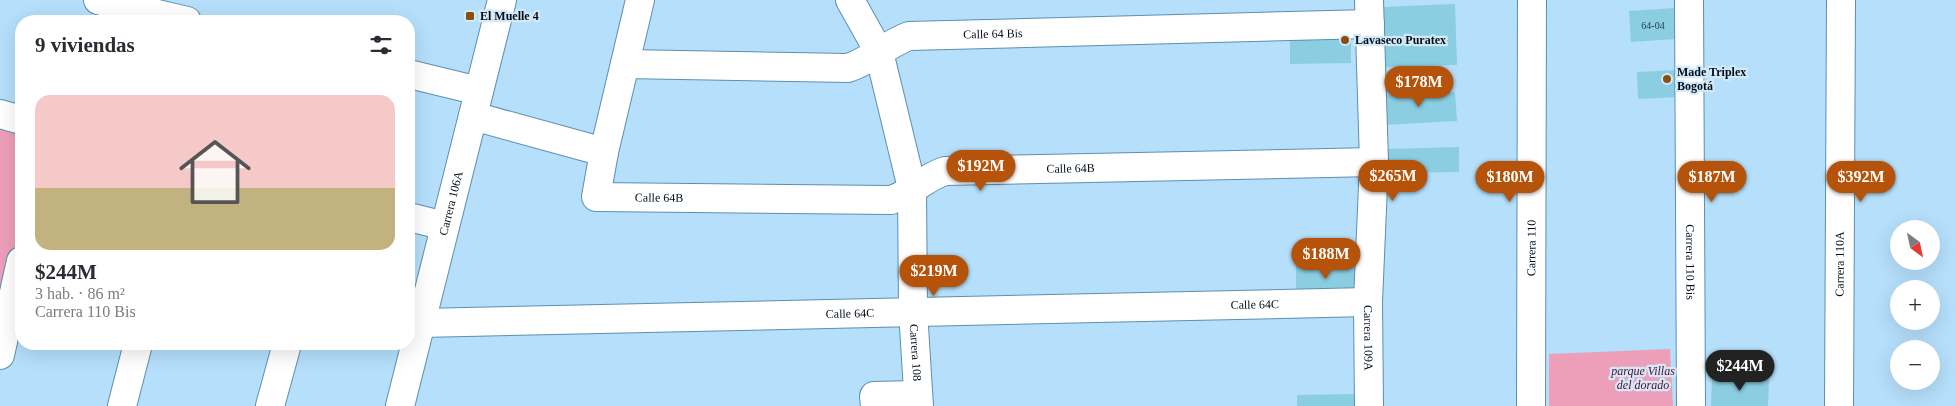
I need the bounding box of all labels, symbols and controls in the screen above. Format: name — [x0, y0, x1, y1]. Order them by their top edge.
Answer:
place label: El Muelle 4 — [480, 9, 539, 23]
marker: El Muelle 4 — [464, 10, 476, 22]
house number: 64-04 — [1641, 20, 1665, 31]
street label: Calle 64 Bis — [963, 26, 1023, 42]
icon: filters — [367, 31, 395, 59]
text: 9 viviendas — [35, 33, 135, 57]
place label: Lavaseco Puratex — [1355, 33, 1446, 47]
marker: Lavaseco Puratex — [1339, 34, 1351, 46]
place label: Made Triplex Bogotá — [1677, 65, 1746, 93]
pin: $178M — [1384, 66, 1454, 108]
text: $178M — [1395, 73, 1443, 90]
marker: Made Triplex Bogotá — [1661, 73, 1673, 85]
icon: home — [170, 127, 260, 217]
pin: $192M — [946, 150, 1016, 192]
text: $192M — [957, 157, 1005, 174]
pin: $265M — [1358, 160, 1428, 202]
pin: $180M — [1475, 160, 1545, 203]
pin: $187M — [1677, 160, 1747, 203]
pin: $392M — [1826, 160, 1896, 203]
street label: Calle 64B — [1046, 161, 1095, 176]
text: $265M — [1369, 167, 1417, 184]
text: $180M — [1486, 168, 1534, 185]
text: $187M — [1688, 168, 1736, 185]
text: $392M — [1837, 168, 1885, 185]
street label: Carrera 106A — [436, 169, 466, 237]
street label: Calle 64B — [635, 190, 683, 205]
street label: Carrera 110 — [1524, 220, 1538, 276]
north arrow — [1890, 220, 1940, 270]
map controls — [1890, 220, 1940, 390]
street label: Carrera 110 Bis — [1683, 224, 1697, 300]
street label: Carrera 110A — [1833, 231, 1847, 297]
pin: $188M — [1291, 238, 1361, 280]
text: $188M — [1302, 245, 1350, 262]
pin: $219M — [899, 254, 969, 297]
text: $244M — [35, 260, 97, 284]
text: $219M — [910, 262, 958, 279]
button: + — [1890, 280, 1940, 330]
text: 3 hab. · 86 m² — [35, 285, 125, 302]
street label: Calle 64C — [1230, 297, 1279, 312]
text: Carrera 110 Bis — [35, 303, 136, 320]
street label: Carrera 109A — [1361, 305, 1376, 371]
street label: Calle 64C — [826, 306, 874, 321]
street label: Carrera 108 — [907, 324, 924, 381]
button: − — [1890, 340, 1940, 390]
pin: $244M — [1705, 350, 1775, 392]
text: $244M — [1716, 357, 1764, 374]
park label: parque Villas del dorado — [1610, 364, 1675, 392]

